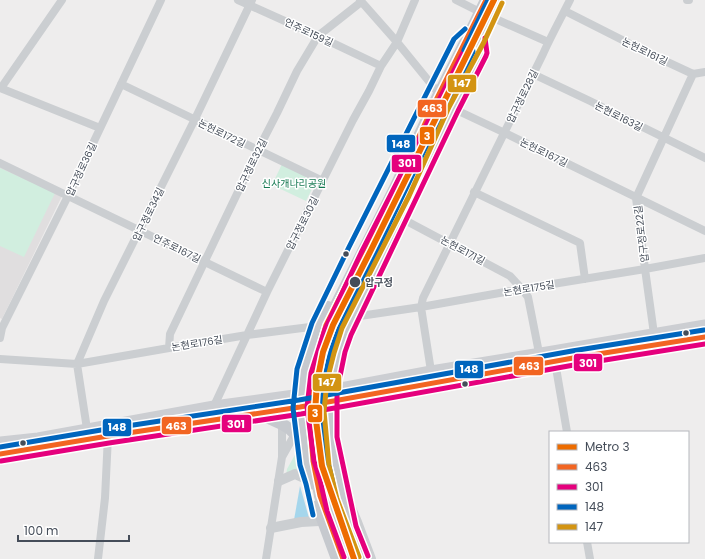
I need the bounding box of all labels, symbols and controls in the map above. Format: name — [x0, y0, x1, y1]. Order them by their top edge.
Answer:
street label: 언주로159길 — [282, 15, 336, 50]
street label: 논현로161길 — [619, 34, 670, 69]
street label: 압구정로28길 — [503, 67, 542, 126]
line badge: 147 — [447, 74, 477, 93]
text: 147 — [453, 75, 471, 91]
street label: 논현로163길 — [592, 98, 645, 135]
line badge: 463 — [417, 99, 447, 118]
text: 463 — [421, 100, 443, 116]
street label: 논현로172길 — [195, 115, 248, 151]
line badge: 3 — [419, 126, 435, 145]
text: 3 — [424, 128, 431, 144]
line badge: 148 — [386, 134, 416, 153]
street label: 논현로167길 — [517, 134, 570, 171]
street label: 압구정로32길 — [232, 136, 271, 194]
text: 148 — [392, 136, 410, 152]
street label: 압구정로36길 — [62, 140, 101, 199]
line badge: 301 — [391, 154, 422, 173]
text: 301 — [398, 155, 416, 171]
park label: 신사개나리공원 — [262, 176, 326, 191]
street label: 압구정로34길 — [129, 185, 168, 244]
street label: 압구정로30길 — [283, 194, 322, 253]
street label: 압구정로22길 — [631, 204, 652, 263]
street label: 언주로167길 — [150, 230, 203, 267]
street label: 논현로171길 — [438, 232, 488, 268]
unlabelled marker — [341, 249, 351, 259]
marker: 압구정 — [348, 275, 362, 289]
place label: 압구정 — [365, 275, 393, 290]
street label: 논현로175길 — [502, 277, 556, 300]
unlabelled marker — [681, 328, 691, 338]
street label: 논현로176길 — [170, 332, 224, 355]
line badge: 301 — [573, 353, 603, 372]
text: 301 — [579, 355, 597, 371]
line badge: 463 — [513, 356, 544, 376]
text: 463 — [518, 358, 540, 374]
line badge: 148 — [454, 360, 484, 379]
text: 148 — [460, 361, 478, 377]
line badge: 147 — [312, 373, 342, 392]
text: 147 — [318, 374, 336, 390]
unlabelled marker — [460, 379, 470, 389]
line badge: 3 — [307, 404, 323, 423]
text: 3 — [312, 405, 319, 421]
line badge: 301 — [221, 414, 252, 433]
line badge: 463 — [161, 416, 192, 435]
text: 301 — [227, 416, 245, 432]
line badge: 148 — [102, 418, 132, 437]
text: 463 — [165, 418, 187, 434]
text: 148 — [108, 419, 126, 435]
legend — [549, 431, 689, 543]
unlabelled marker — [18, 438, 28, 448]
text: Metro 3 — [585, 438, 630, 455]
text: 463 — [585, 458, 607, 475]
text: 301 — [585, 478, 603, 495]
text: 148 — [585, 498, 604, 515]
scale bar — [18, 517, 129, 543]
text: 147 — [585, 518, 603, 535]
text: 100 m — [24, 522, 58, 539]

